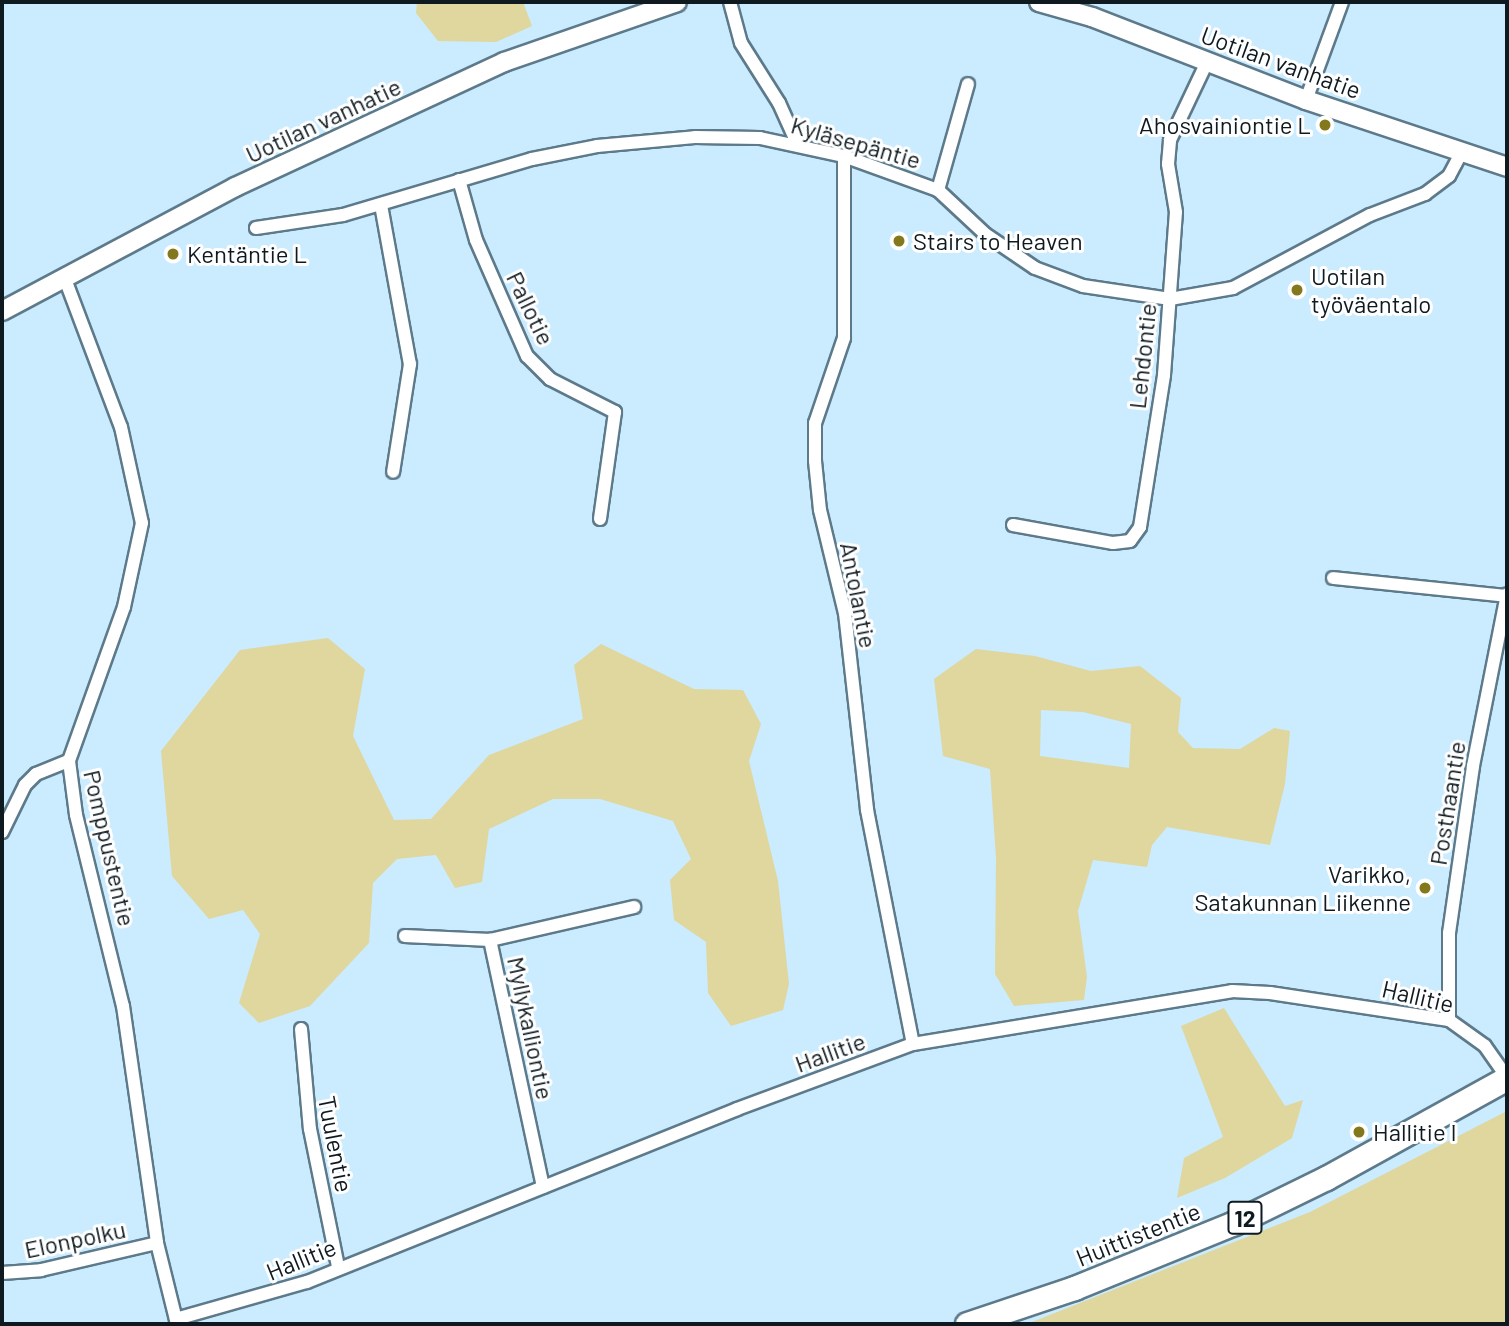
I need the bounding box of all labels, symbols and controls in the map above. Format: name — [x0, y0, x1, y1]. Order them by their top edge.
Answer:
street label: Uotilan vanhatie — [1197, 20, 1365, 104]
street label: Uotilan vanhatie — [241, 71, 405, 169]
street label: Kyläsepäntie — [788, 110, 924, 174]
place label: Ahosvainiontie L — [1139, 111, 1311, 139]
marker: Ahosvainiontie L — [1317, 117, 1333, 133]
place label: Stairs to Heaven — [913, 227, 1083, 255]
marker: Stairs to Heaven — [891, 233, 907, 249]
place label: Kentäntie L — [187, 240, 307, 268]
marker: Kentäntie L — [165, 246, 181, 262]
place label: Uotilan työväentalo — [1311, 262, 1431, 318]
street label: Pallotie — [501, 267, 561, 349]
marker: Uotilan työväentalo — [1289, 282, 1305, 298]
street label: Lehdontie — [1122, 302, 1162, 410]
street label: Antolantie — [835, 540, 883, 650]
street label: Posthaantie — [1423, 739, 1471, 867]
street label: Pomppustentie — [78, 767, 142, 929]
place label: Varikko, Satakunnan Liikenne — [1194, 860, 1411, 916]
marker: Varikko, Satakunnan Liikenne — [1417, 880, 1433, 896]
street label: Myllykalliontie — [502, 954, 560, 1102]
street label: Hallitie — [1379, 974, 1457, 1018]
street label: Hallitie — [791, 1026, 869, 1078]
street label: Tuulentie — [313, 1094, 359, 1194]
place label: Hallitie I — [1373, 1118, 1457, 1146]
marker: Hallitie I — [1351, 1124, 1367, 1140]
street label: Huittistentie — [1072, 1196, 1204, 1272]
road number: 12 — [1226, 1198, 1264, 1238]
street label: Elonpolku — [22, 1214, 128, 1264]
street label: Hallitie — [262, 1232, 340, 1286]

